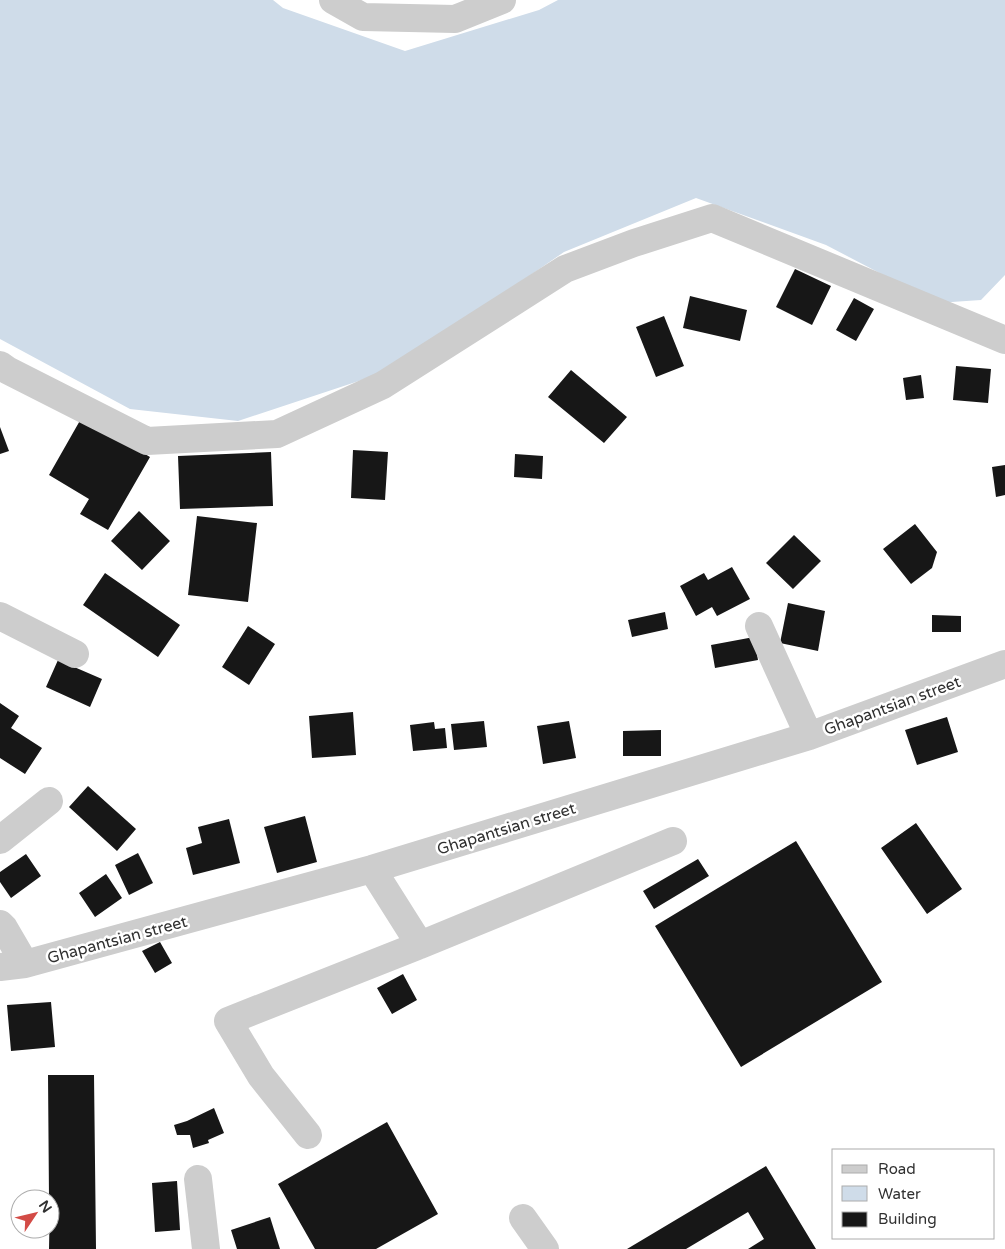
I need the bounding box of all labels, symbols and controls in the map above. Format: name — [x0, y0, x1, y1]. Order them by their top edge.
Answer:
street label: Ghapantsian street — [821, 672, 963, 740]
street label: Ghapantsian street — [435, 798, 578, 860]
street label: Ghapantsian street — [45, 912, 189, 968]
legend — [832, 1149, 995, 1239]
text: Road — [878, 1160, 916, 1178]
text: Water — [878, 1185, 921, 1203]
north arrow — [10, 1189, 60, 1239]
text: N — [35, 1197, 55, 1216]
text: Building — [878, 1210, 937, 1228]

